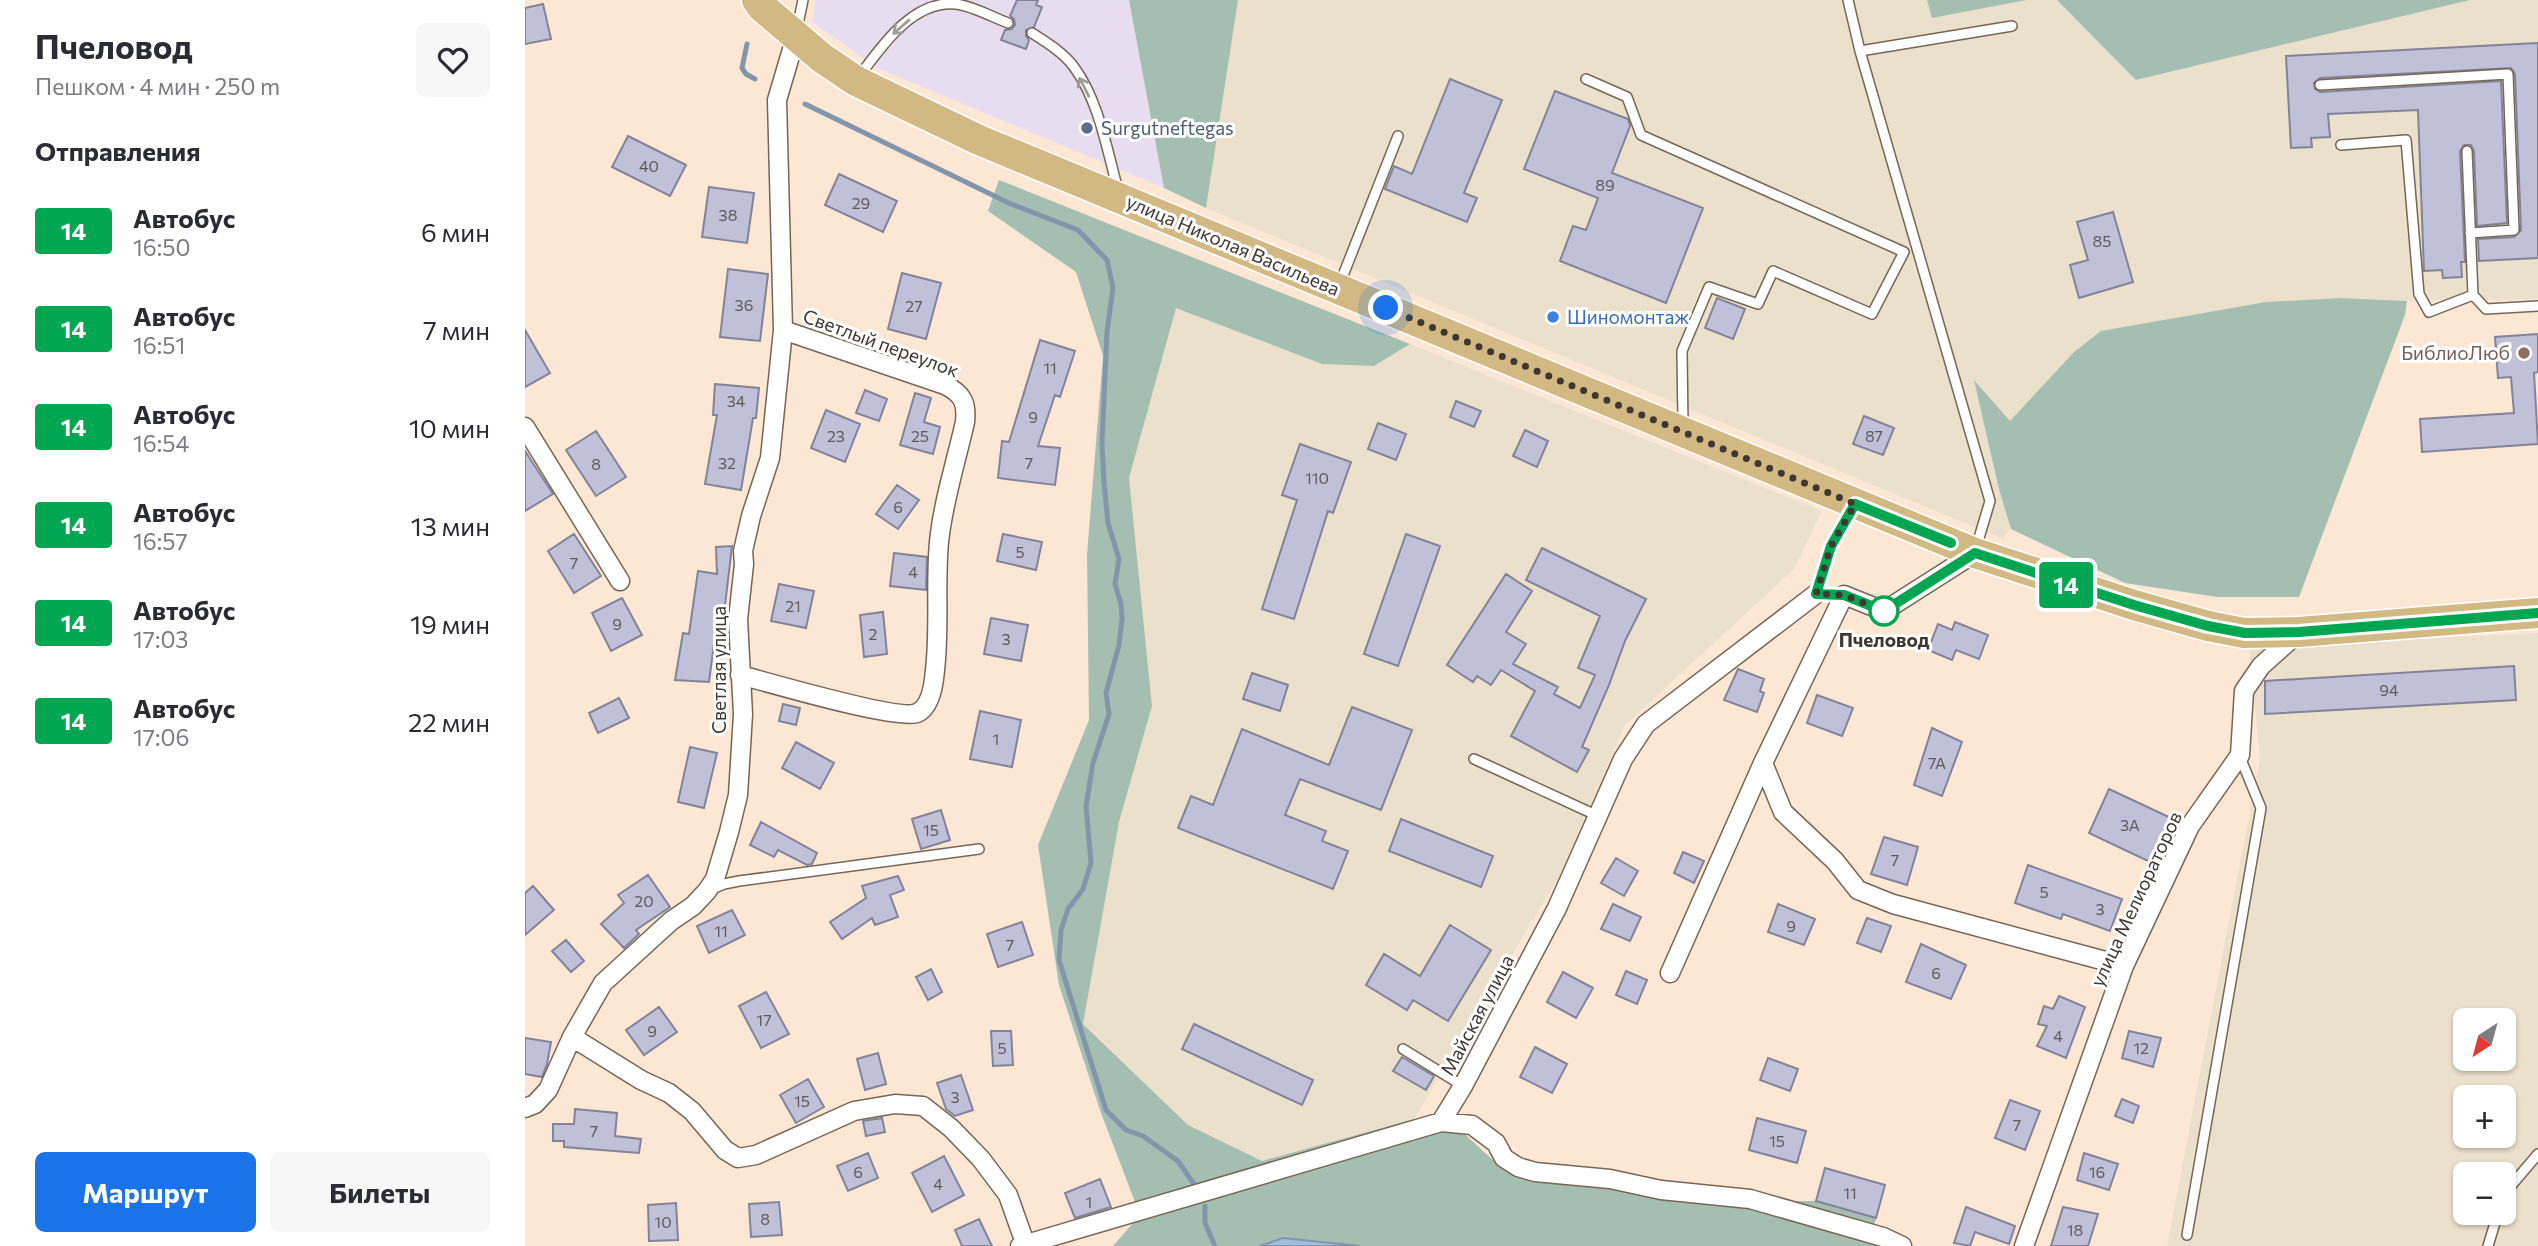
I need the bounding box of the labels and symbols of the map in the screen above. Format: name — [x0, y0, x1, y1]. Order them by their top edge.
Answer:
one-way arrow — [893, 19, 911, 35]
one-way arrow — [1077, 77, 1091, 98]
place label: Surgutneftegas — [1101, 116, 1234, 139]
marker: Surgutneftegas — [1079, 120, 1095, 136]
house number: 40 — [639, 156, 659, 175]
house number: 89 — [1595, 175, 1615, 194]
street label: улица Николая Васильева — [1123, 189, 1343, 300]
house number: 29 — [852, 193, 870, 212]
house number: 38 — [719, 205, 737, 224]
house number: 85 — [2093, 231, 2111, 250]
your location — [1368, 290, 1403, 325]
house number: 36 — [735, 295, 753, 314]
house number: 27 — [905, 296, 923, 315]
street label: Светлый переулок — [800, 304, 962, 381]
place label: Шиномонтаж — [1567, 305, 1689, 328]
marker: Шиномонтаж — [1545, 309, 1561, 325]
place label: БиблиоЛюб — [2401, 341, 2510, 364]
marker: БиблиоЛюб — [2516, 345, 2532, 361]
house number: 11 — [1043, 358, 1057, 377]
house number: 34 — [727, 391, 746, 410]
house number: 9 — [1028, 407, 1038, 426]
house number: 23 — [827, 426, 845, 445]
house number: 25 — [911, 426, 929, 445]
house number: 87 — [1865, 426, 1883, 445]
house number: 32 — [718, 453, 736, 472]
house number: 7 — [1025, 453, 1033, 472]
house number: 8 — [591, 454, 601, 473]
house number: 110 — [1305, 468, 1329, 487]
house number: 6 — [893, 497, 903, 516]
house number: 5 — [1015, 542, 1025, 561]
house number: 7 — [570, 553, 578, 572]
house number: 4 — [908, 562, 918, 581]
line badge: 14 — [2035, 562, 2097, 608]
house number: 21 — [785, 596, 801, 615]
marker: Пчеловод — [1869, 596, 1899, 626]
street label: Светлая улица — [707, 606, 730, 734]
house number: 9 — [612, 614, 622, 633]
house number: 2 — [869, 624, 878, 643]
place label: Пчеловод — [1839, 628, 1930, 651]
house number: 3 — [1001, 629, 1011, 648]
house number: 94 — [2379, 680, 2399, 699]
house number: 1 — [993, 729, 999, 748]
house number: 7А — [1928, 753, 1946, 772]
street label: улица Мелиораторов — [2085, 808, 2186, 990]
house number: 3А — [2120, 815, 2140, 834]
house number: 15 — [923, 820, 939, 839]
house number: 7 — [1891, 850, 1899, 869]
house number: 5 — [2039, 882, 2049, 901]
house number: 20 — [634, 891, 654, 910]
house number: 3 — [2095, 899, 2105, 918]
house number: 9 — [1786, 916, 1796, 935]
house number: 11 — [714, 921, 728, 940]
house number: 7 — [1006, 935, 1014, 954]
street label: Майская улица — [1435, 950, 1518, 1079]
house number: 6 — [1931, 963, 1941, 982]
north arrow — [2453, 1008, 2517, 1071]
house number: 17 — [756, 1010, 772, 1029]
house number: 9 — [647, 1021, 657, 1040]
house number: 4 — [2053, 1026, 2063, 1045]
house number: 5 — [997, 1038, 1007, 1057]
house number: 12 — [2133, 1038, 2149, 1057]
house number: 3 — [950, 1087, 960, 1106]
house number: 15 — [794, 1091, 810, 1110]
house number: 7 — [2013, 1115, 2021, 1134]
house number: 7 — [590, 1121, 598, 1140]
house number: 15 — [1769, 1131, 1785, 1150]
house number: 6 — [853, 1162, 863, 1181]
house number: 16 — [2089, 1162, 2105, 1181]
house number: 4 — [933, 1174, 943, 1193]
house number: 11 — [1843, 1183, 1857, 1202]
house number: 1 — [1086, 1192, 1092, 1211]
house number: 8 — [760, 1209, 770, 1228]
house number: 10 — [654, 1212, 672, 1231]
house number: 18 — [2067, 1220, 2083, 1239]

